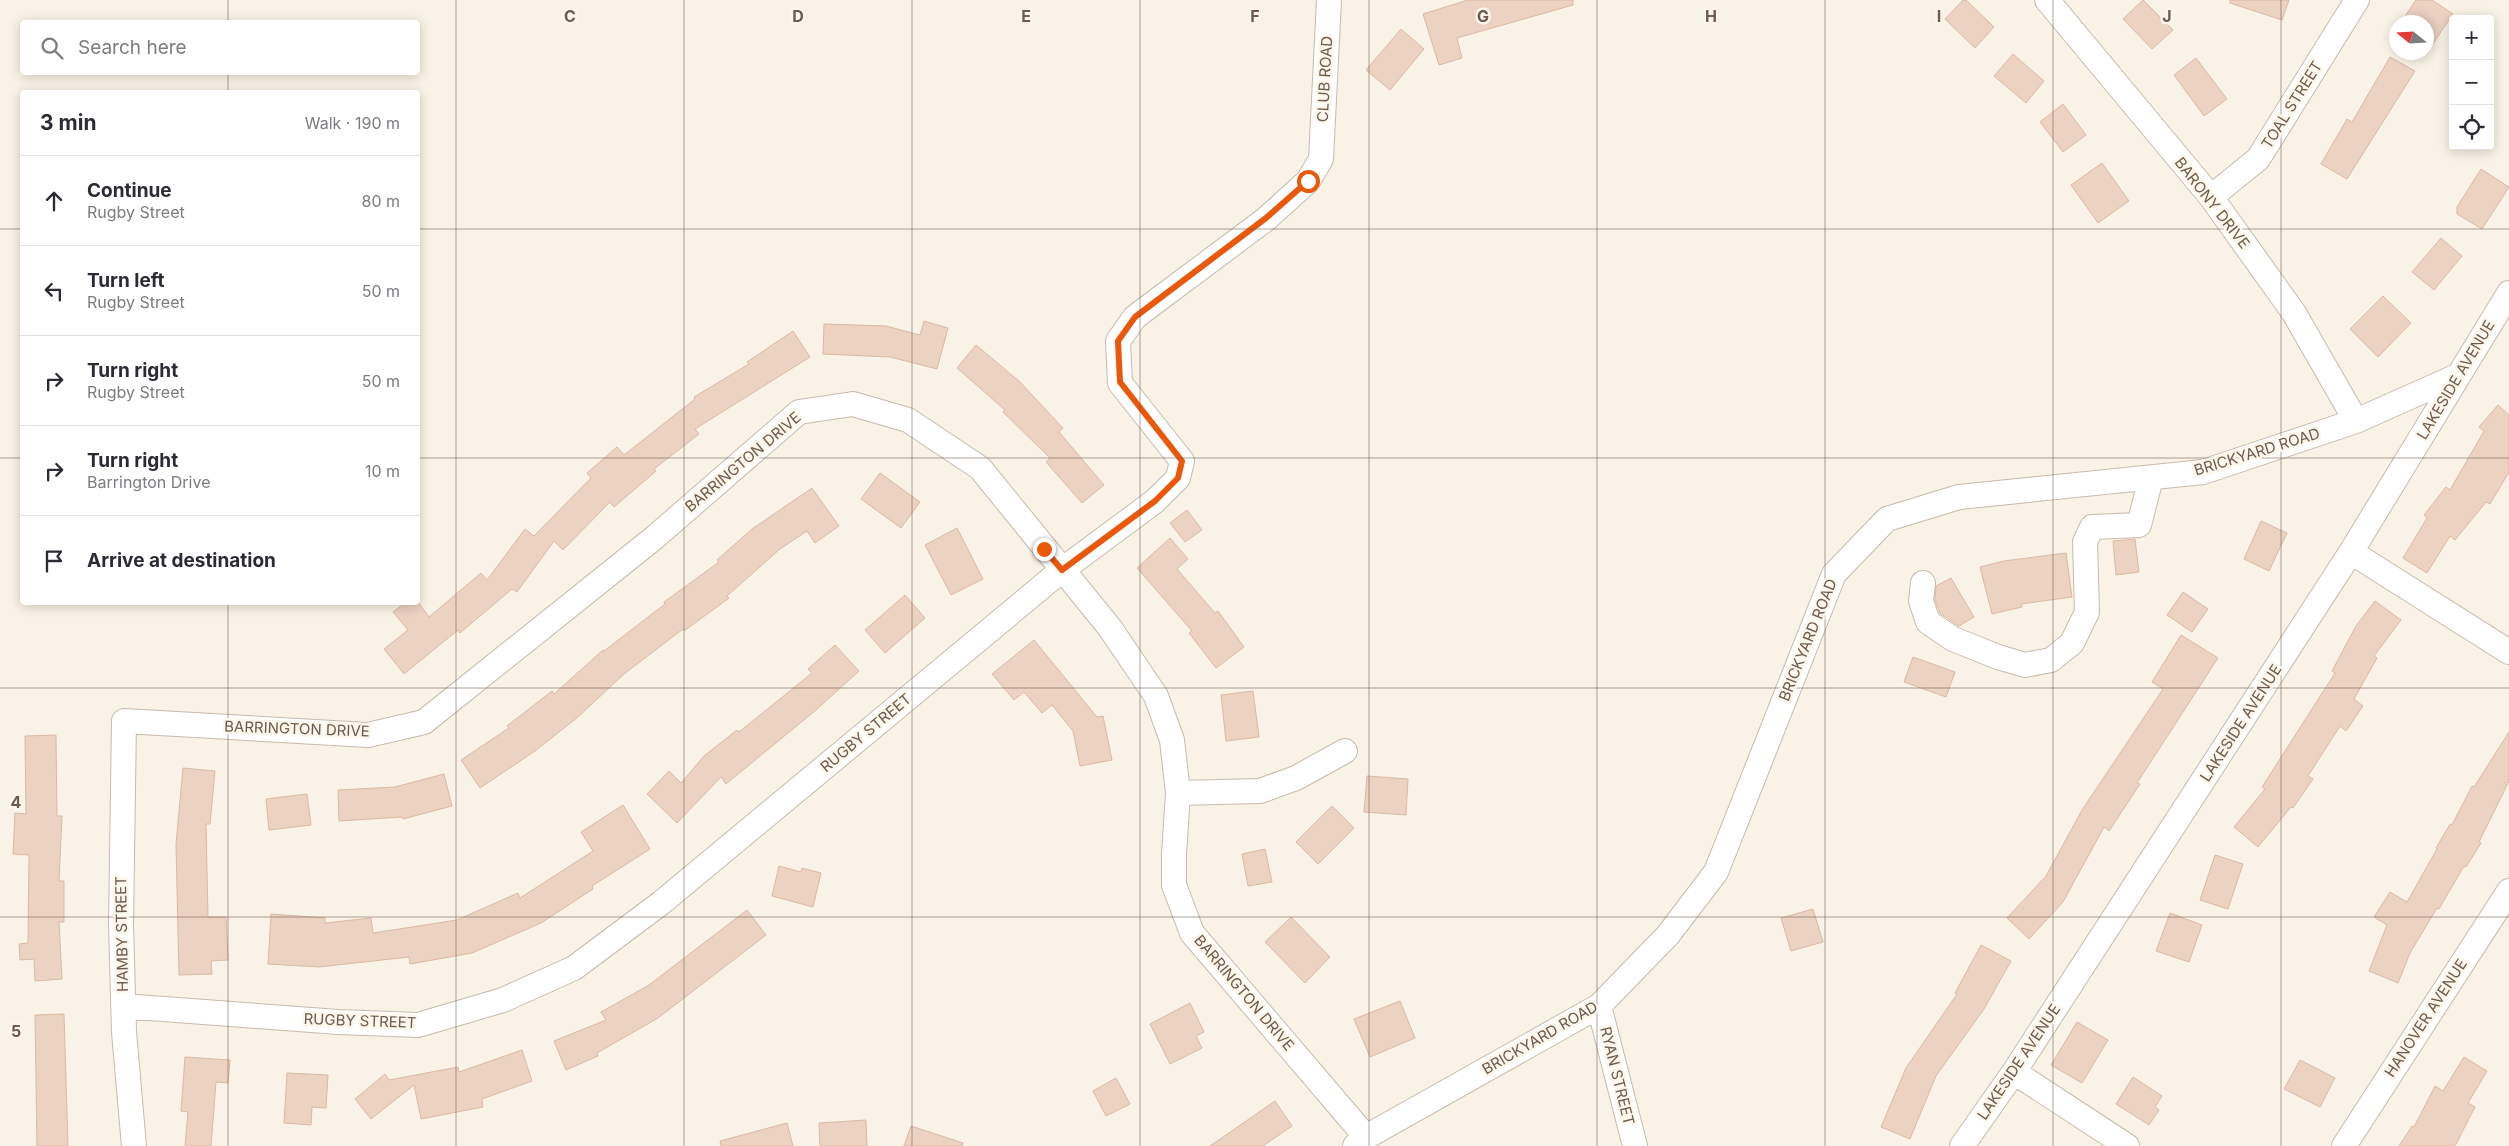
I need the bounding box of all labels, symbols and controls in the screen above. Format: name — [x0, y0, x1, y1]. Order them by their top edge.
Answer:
text: C — [564, 6, 576, 26]
text: D — [792, 6, 804, 26]
text: E — [1021, 6, 1031, 26]
text: F — [1250, 6, 1260, 26]
text: G — [1477, 6, 1489, 26]
text: H — [1705, 6, 1717, 26]
text: I — [1937, 6, 1941, 26]
text: J — [2162, 6, 2172, 26]
north arrow — [2389, 15, 2434, 60]
map controls — [2449, 15, 2494, 150]
button: + — [2449, 15, 2494, 60]
search box — [20, 20, 420, 75]
icon: search — [38, 34, 66, 62]
street label: CLUB ROAD — [1313, 35, 1336, 123]
text: Search here — [78, 36, 187, 59]
street label: TOAL STREET — [2257, 57, 2326, 152]
button: − — [2449, 60, 2494, 105]
button: locate — [2449, 105, 2494, 150]
text: 3 min — [40, 110, 96, 135]
text: Walk · 190 m — [305, 113, 400, 133]
street label: BARONY DRIVE — [2171, 153, 2254, 252]
route start — [1297, 170, 1320, 193]
text: Continue — [87, 179, 172, 202]
icon: ahead — [40, 187, 68, 215]
text: 80 m — [361, 191, 400, 211]
text: Rugby Street — [87, 202, 185, 222]
text: Turn left — [87, 269, 165, 292]
icon: left — [40, 277, 68, 305]
text: 50 m — [362, 281, 400, 301]
text: Rugby Street — [87, 292, 185, 312]
street label: LAKESIDE AVENUE — [2412, 317, 2499, 443]
text: Turn right — [87, 359, 178, 382]
icon: right — [40, 367, 68, 395]
text: 50 m — [362, 371, 400, 391]
text: Rugby Street — [87, 382, 185, 402]
street label: BARRINGTON DRIVE — [681, 408, 805, 516]
street label: BRICKYARD ROAD — [2192, 423, 2322, 480]
text: Turn right — [87, 449, 178, 472]
icon: right — [40, 457, 68, 485]
text: 10 m — [365, 461, 400, 481]
text: Barrington Drive — [87, 472, 210, 492]
route end — [1033, 538, 1056, 561]
icon: arrive — [40, 547, 68, 575]
text: Arrive at destination — [87, 549, 276, 572]
street label: BRICKYARD ROAD — [1774, 576, 1841, 704]
street label: LAKESIDE AVENUE — [2196, 661, 2286, 785]
street label: RUGBY STREET — [816, 689, 915, 776]
street label: BARRINGTON DRIVE — [224, 716, 370, 741]
text: 4 — [11, 792, 22, 812]
street label: HAMBY STREET — [111, 876, 132, 992]
street label: BARRINGTON DRIVE — [1190, 931, 1298, 1055]
street label: HANOVER AVENUE — [2380, 955, 2471, 1080]
street label: BRICKYARD ROAD — [1479, 997, 1601, 1078]
street label: LAKESIDE AVENUE — [1973, 1000, 2064, 1123]
street label: RUGBY STREET — [303, 1009, 417, 1032]
text: 5 — [11, 1021, 21, 1041]
street label: RYAN STREET — [1596, 1025, 1639, 1127]

